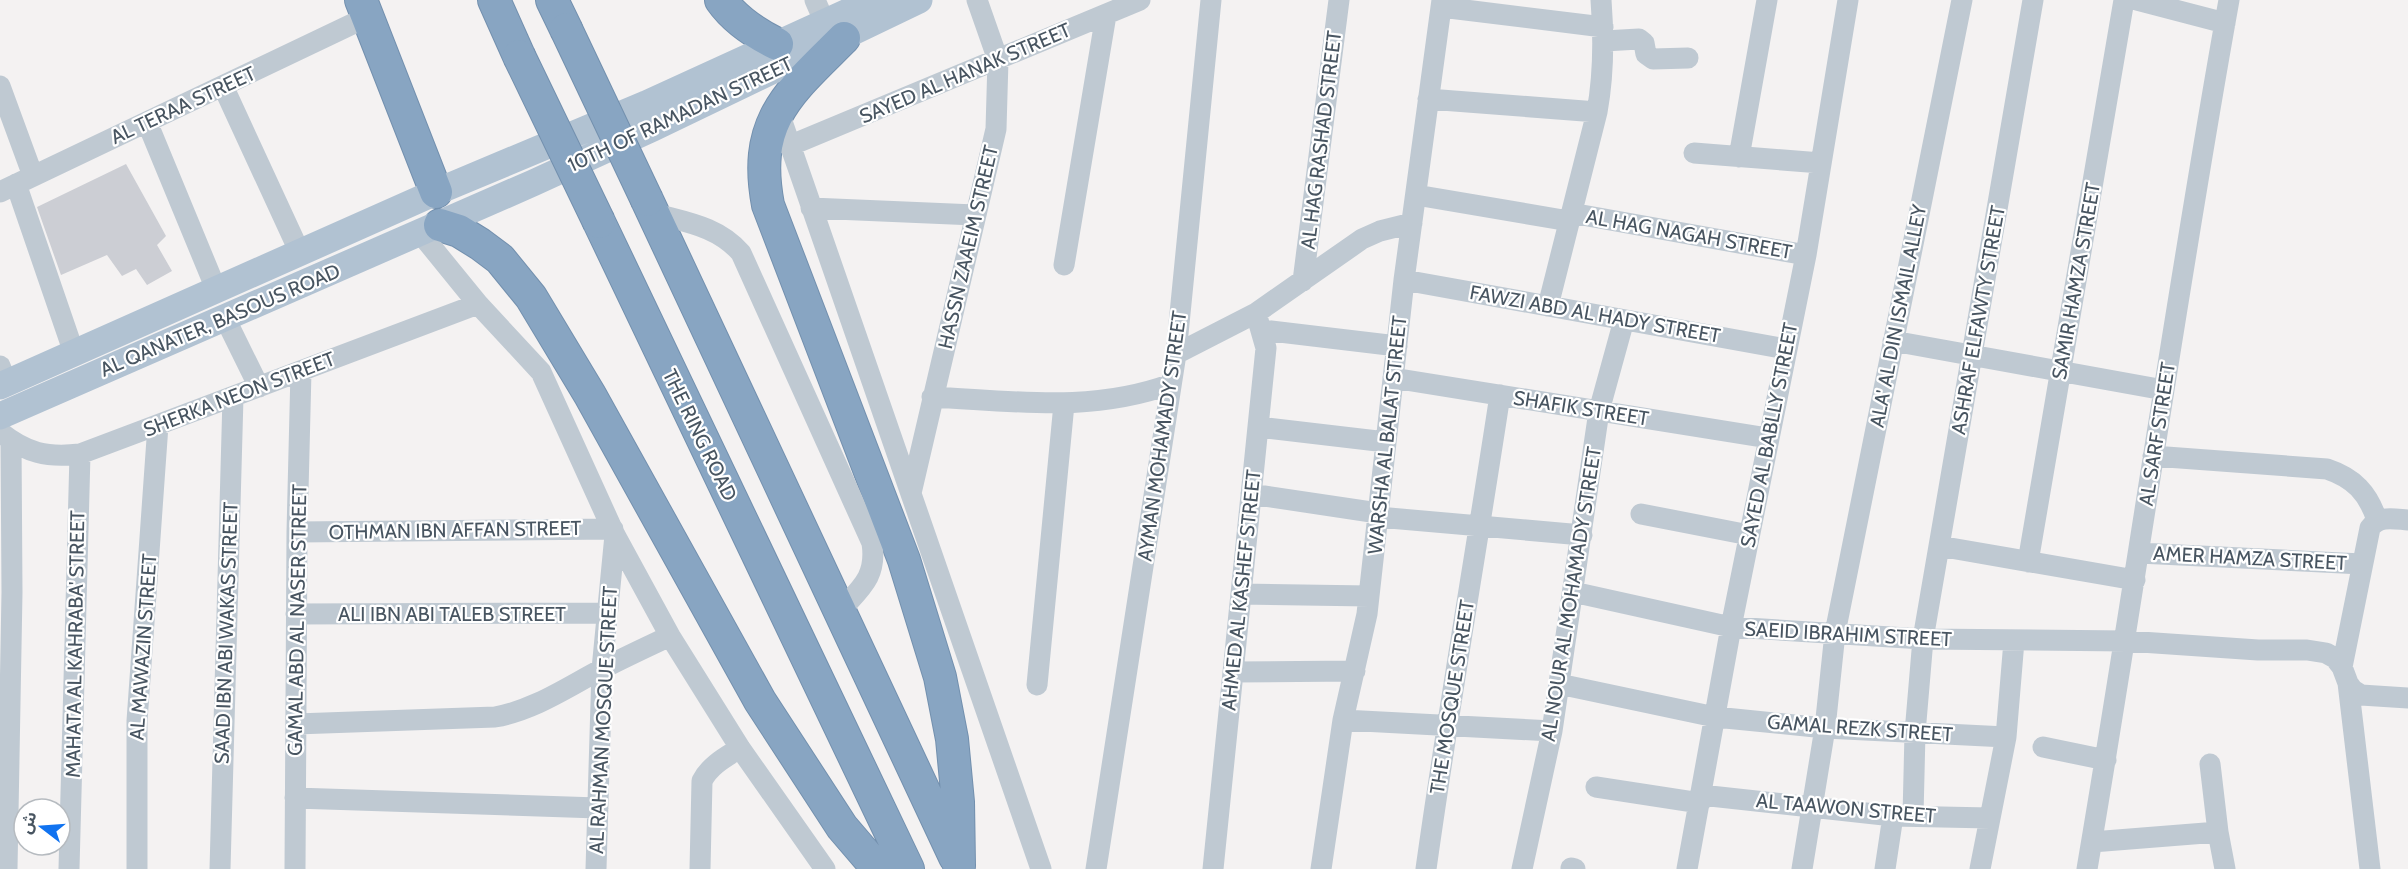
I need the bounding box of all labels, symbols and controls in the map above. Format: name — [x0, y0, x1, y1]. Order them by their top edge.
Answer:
street label: SAYED AL HANAK STREET — [856, 17, 1074, 128]
street label: AL HAG RASHAD STREET — [1296, 29, 1346, 251]
street label: 10TH OF RAMADAN STREET — [564, 51, 796, 177]
street label: AL TERAA STREET — [107, 61, 260, 149]
street label: HASSN ZAAEIM STREET — [933, 143, 1003, 351]
street label: SAMIR HAMZA STREET — [2047, 180, 2105, 381]
street label: ALA' AL DIN ISMAIL ALLEY — [1865, 202, 1932, 429]
street label: ASHRAF ELFAWTY STREET — [1946, 203, 2010, 436]
street label: AL HAG NAGAH STREET — [1584, 204, 1794, 264]
street label: AL QANATER, BASOUS ROAD — [96, 258, 344, 382]
street label: FAWZI ABD AL HADY STREET — [1468, 280, 1723, 348]
street label: AYMAN MOHAMADY STREET — [1133, 309, 1192, 563]
street label: WARSHA AL BALAT STREET — [1363, 314, 1412, 556]
street label: SAYED AL BABLLY STREET — [1735, 320, 1803, 549]
street label: SHERKA NEON STREET — [140, 346, 338, 442]
street label: AL SARF STREET — [2134, 360, 2180, 508]
street label: THE RING ROAD — [658, 365, 742, 505]
street label: SHAFIK STREET — [1512, 385, 1651, 431]
street label: AL NOUR AL MOHAMADY STREET — [1536, 445, 1606, 743]
street label: AHMED AL KASHEF STREET — [1216, 468, 1266, 712]
street label: GAMAL ABD AL NASER STREET — [283, 484, 311, 756]
street label: SAAD IBN ABI WAKAS STREET — [209, 501, 243, 765]
street label: MAHATA AL KAHRABA' STREET — [61, 510, 89, 778]
street label: OTHMAN IBN AFFAN STREET — [328, 516, 582, 544]
street label: AMER HAMZA STREET — [2153, 541, 2348, 575]
street label: AL MAWAZIN STREET — [125, 553, 162, 741]
street label: AL RAHMAN MOSQUE STREET — [584, 585, 622, 855]
street label: THE MOSQUE STREET — [1425, 598, 1479, 796]
street label: ALI IBN ABI TALEB STREET — [338, 602, 566, 626]
street label: SAEID IBRAHIM STREET — [1744, 617, 1953, 651]
street label: GAMAL REZK STREET — [1766, 710, 1954, 746]
street label: AL TAAWON STREET — [1755, 788, 1937, 828]
north arrow — [12, 797, 72, 857]
text: ش — [16, 809, 40, 836]

